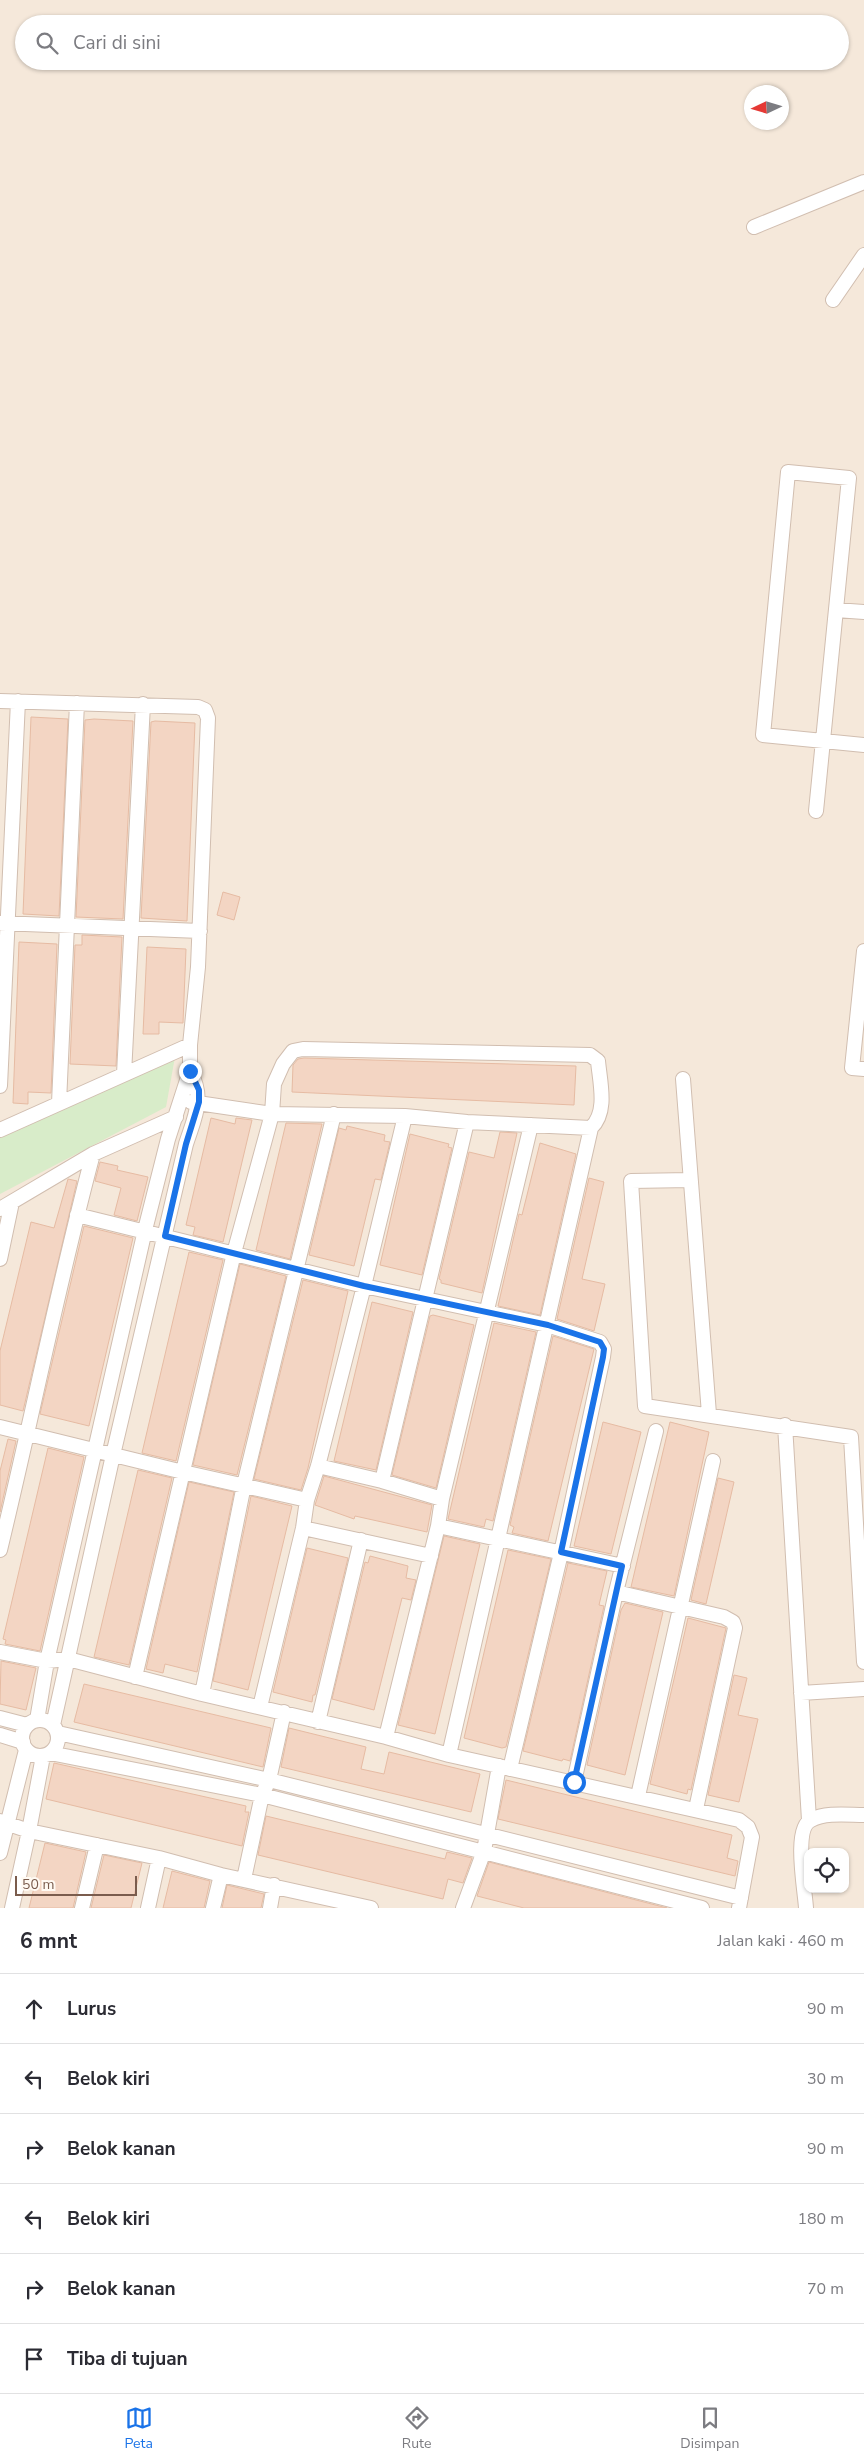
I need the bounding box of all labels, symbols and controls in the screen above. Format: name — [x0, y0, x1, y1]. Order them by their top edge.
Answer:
search box — [15, 15, 849, 70]
icon: search — [33, 29, 61, 57]
text: Cari di sini — [73, 30, 161, 56]
north arrow — [744, 85, 789, 130]
route end — [179, 1060, 202, 1083]
route start — [563, 1771, 586, 1794]
map controls — [804, 1848, 849, 1893]
button: locate — [804, 1848, 849, 1893]
scale bar — [15, 1873, 138, 1896]
text: 50 m — [22, 1875, 54, 1894]
text: 6 mnt — [20, 1927, 77, 1955]
text: Jalan kaki · 460 m — [717, 1930, 844, 1952]
icon: ahead — [20, 1995, 48, 2023]
text: Lurus — [67, 1996, 116, 2022]
text: 90 m — [807, 1998, 844, 2020]
icon: left — [20, 2065, 48, 2093]
text: Belok kiri — [67, 2066, 150, 2092]
text: 30 m — [807, 2068, 844, 2090]
icon: right — [20, 2135, 48, 2163]
text: Belok kanan — [67, 2136, 176, 2162]
text: 90 m — [807, 2138, 844, 2160]
icon: left — [20, 2205, 48, 2233]
text: Belok kiri — [67, 2206, 150, 2232]
text: 180 m — [797, 2208, 844, 2230]
icon: right — [20, 2275, 48, 2303]
text: Belok kanan — [67, 2276, 176, 2302]
text: 70 m — [807, 2278, 844, 2300]
icon: arrive — [20, 2345, 48, 2373]
text: Tiba di tujuan — [67, 2346, 188, 2372]
tab: Peta — [125, 2404, 153, 2453]
tab: Rute — [402, 2404, 431, 2453]
tab: Disimpan — [680, 2404, 739, 2453]

